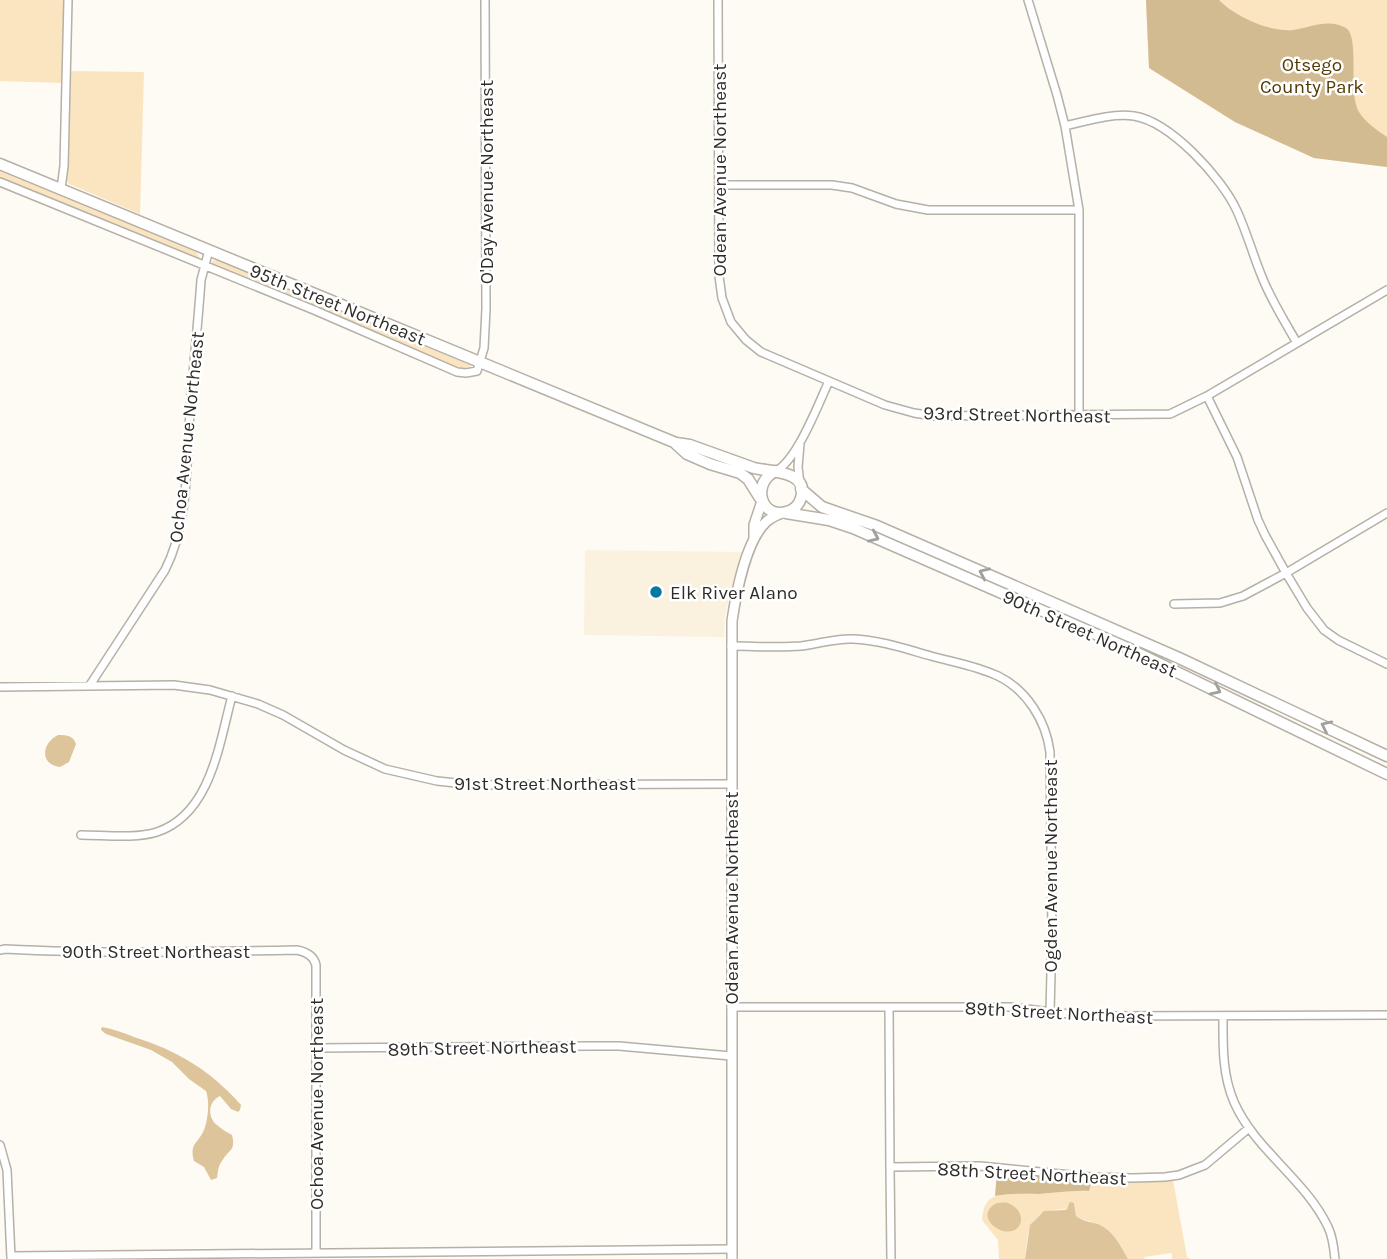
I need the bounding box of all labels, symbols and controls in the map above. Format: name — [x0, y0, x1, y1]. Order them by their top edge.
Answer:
park label: Otsego County Park — [1260, 54, 1364, 98]
street label: Odean Avenue Northeast — [709, 64, 731, 276]
street label: O'Day Avenue Northeast — [476, 80, 498, 284]
street label: 95th Street Northeast — [246, 260, 429, 350]
street label: Ochoa Avenue Northeast — [165, 330, 209, 544]
street label: 93rd Street Northeast — [923, 402, 1111, 428]
one-way arrow — [867, 529, 880, 543]
one-way arrow — [979, 567, 991, 581]
place label: Elk River Alano — [670, 582, 798, 604]
marker: Elk River Alano — [648, 584, 664, 600]
street label: 90th Street Northeast — [999, 586, 1180, 682]
one-way arrow — [1209, 682, 1221, 696]
one-way arrow — [1320, 720, 1333, 734]
street label: Ogden Avenue Northeast — [1040, 759, 1062, 973]
street label: 91st Street Northeast — [454, 773, 636, 795]
street label: Odean Avenue Northeast — [721, 792, 743, 1004]
street label: 90th Street Northeast — [62, 941, 250, 963]
street label: 89th Street Northeast — [964, 997, 1154, 1029]
street label: Ochoa Avenue Northeast — [306, 998, 328, 1210]
street label: 89th Street Northeast — [387, 1035, 577, 1061]
street label: 88th Street Northeast — [937, 1158, 1127, 1190]

